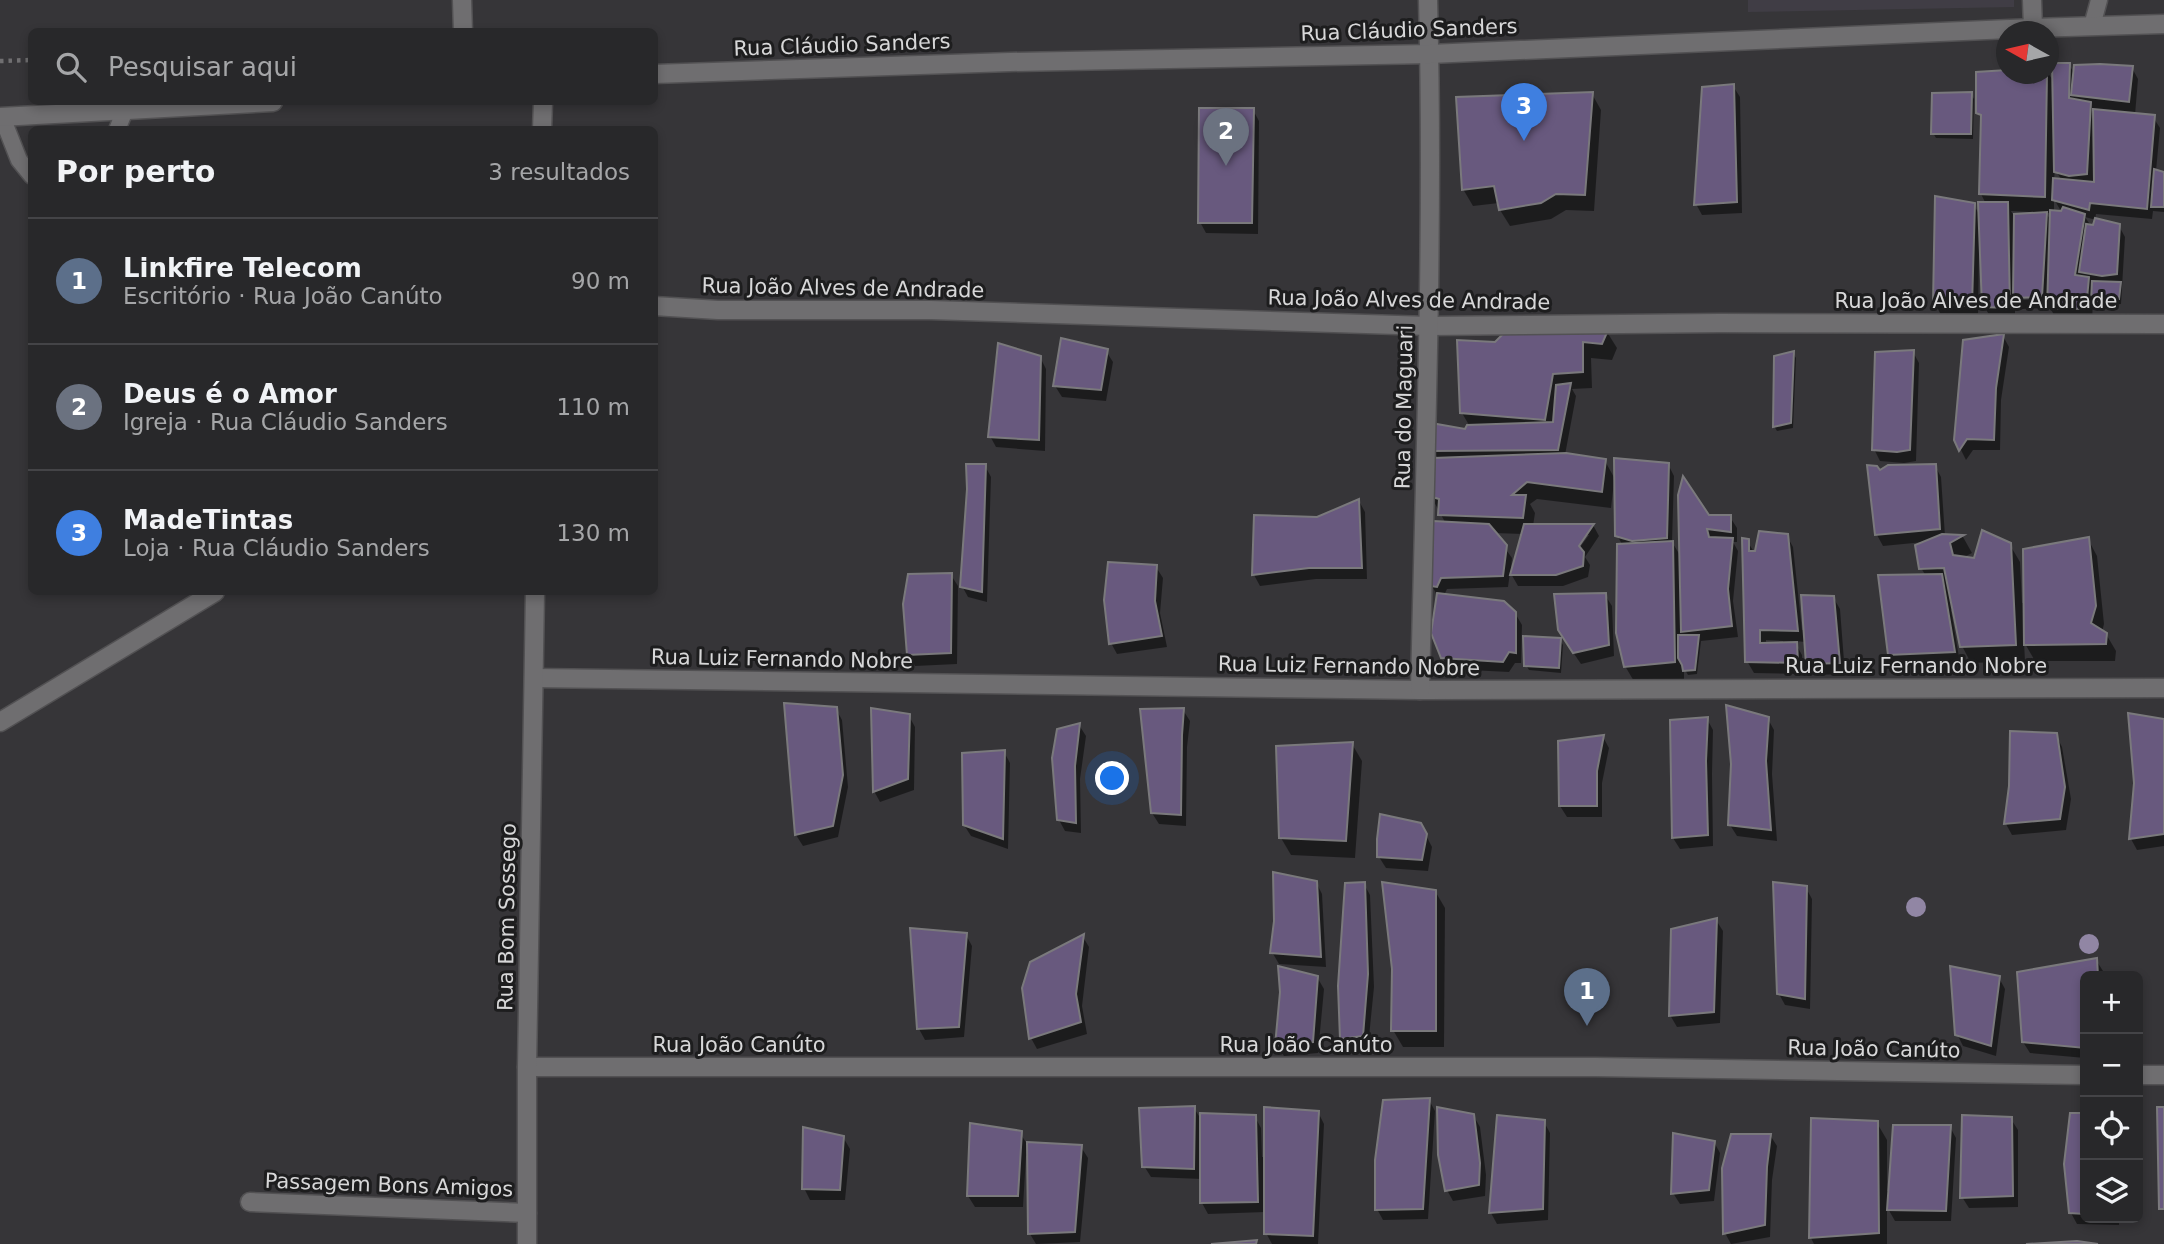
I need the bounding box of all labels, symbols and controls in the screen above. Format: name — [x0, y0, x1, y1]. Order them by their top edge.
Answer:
street label: Rua Cláudio Sanders — [1300, 14, 1518, 46]
north arrow — [1996, 21, 2059, 84]
search box — [28, 28, 658, 105]
street label: Rua Cláudio Sanders — [733, 29, 951, 61]
icon: search — [52, 48, 90, 86]
text: Pesquisar aqui — [108, 52, 297, 82]
pin: 3 — [1501, 83, 1547, 141]
pin: 2 — [1203, 108, 1249, 166]
text: Por perto — [56, 154, 215, 189]
text: 3 resultados — [488, 159, 630, 185]
text: Linkfire Telecom — [123, 253, 362, 283]
text: 1 — [71, 268, 87, 294]
text: 90 m — [571, 268, 630, 294]
street label: Rua João Alves de Andrade — [701, 274, 985, 302]
text: Escritório · Rua João Canúto — [123, 283, 443, 309]
street label: Rua João Alves de Andrade — [1267, 286, 1551, 314]
street label: Rua João Alves de Andrade — [1835, 289, 2117, 313]
street label: Rua do Maguari — [1391, 325, 1417, 489]
text: Deus é o Amor — [123, 379, 337, 409]
text: 2 — [71, 394, 87, 420]
text: 110 m — [556, 394, 630, 420]
text: Igreja · Rua Cláudio Sanders — [123, 409, 448, 435]
text: MadeTintas — [123, 505, 293, 535]
text: 3 — [71, 520, 87, 546]
text: 130 m — [556, 520, 630, 546]
text: Loja · Rua Cláudio Sanders — [123, 535, 430, 561]
street label: Rua Luiz Fernando Nobre — [651, 645, 913, 673]
street label: Rua Luiz Fernando Nobre — [1218, 652, 1480, 680]
street label: Rua Luiz Fernando Nobre — [1785, 654, 2047, 678]
your location — [1095, 761, 1129, 795]
street label: Rua Bom Sossego — [493, 823, 521, 1011]
pin: 1 — [1564, 968, 1610, 1026]
map controls — [2080, 971, 2143, 1223]
button: + — [2080, 971, 2143, 1034]
street label: Rua João Canúto — [652, 1033, 826, 1057]
street label: Rua João Canúto — [1219, 1033, 1393, 1057]
button: − — [2080, 1034, 2143, 1097]
street label: Rua João Canúto — [1787, 1035, 1961, 1063]
button: locate — [2080, 1097, 2143, 1160]
button: layers — [2080, 1160, 2143, 1223]
street label: Passagem Bons Amigos — [264, 1169, 514, 1201]

